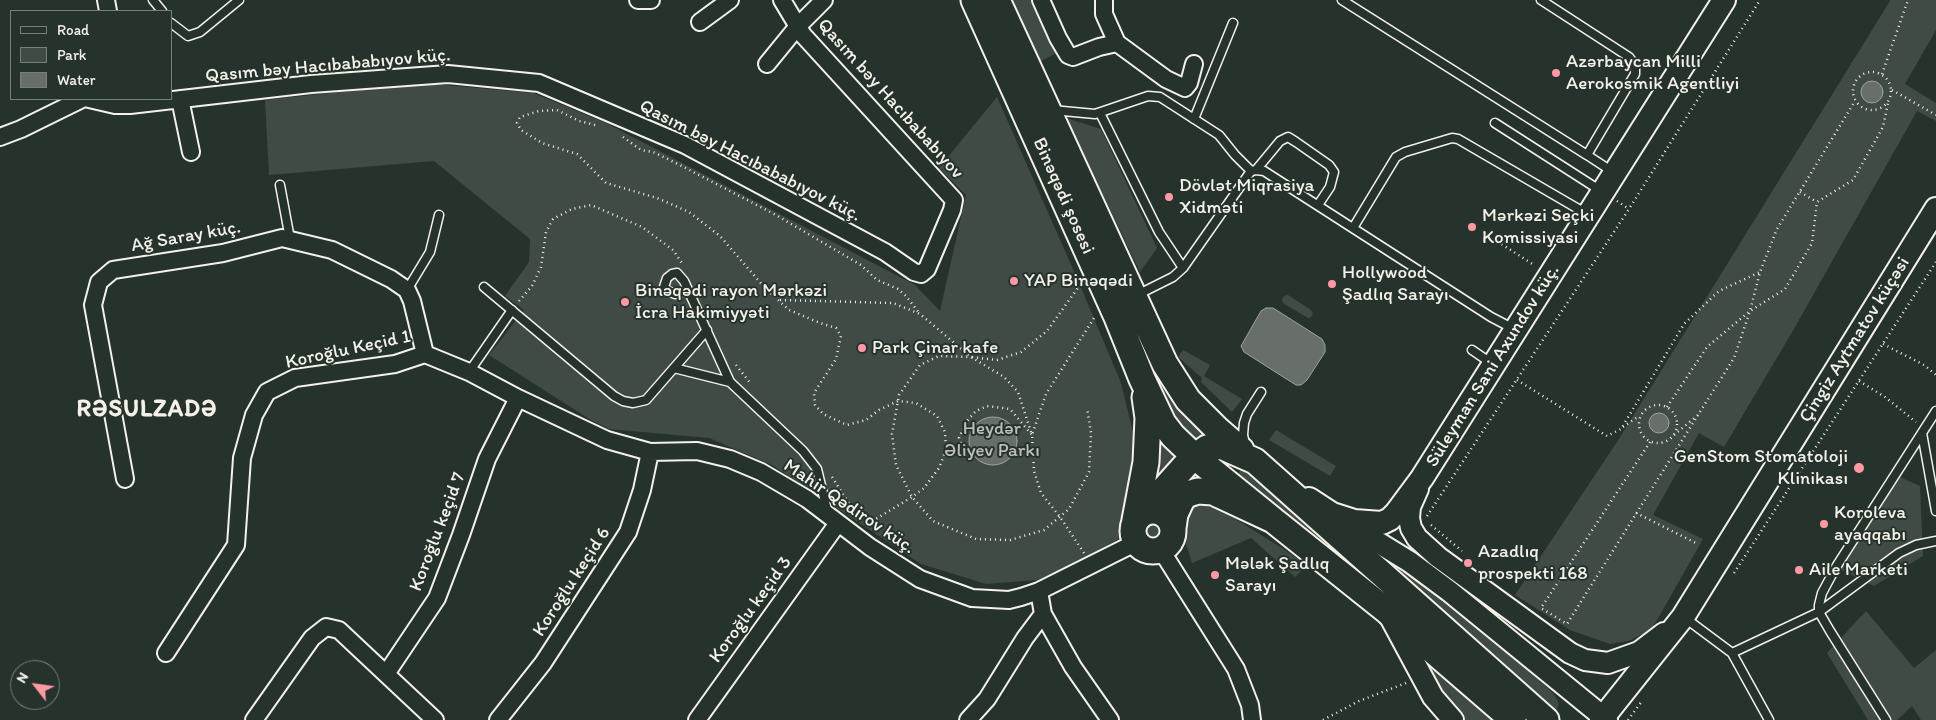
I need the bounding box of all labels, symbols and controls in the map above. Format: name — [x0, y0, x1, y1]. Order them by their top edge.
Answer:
legend — [10, 10, 172, 100]
street label: Qasım bəy Hacıbababıyov — [812, 14, 968, 184]
text: Road — [57, 21, 89, 39]
street label: Qasım bəy Hacıbababıyov küç. — [204, 44, 452, 88]
text: Park — [57, 46, 87, 64]
place label: Azərbaycan Milli Aerokosmik Agentliyi — [1566, 51, 1739, 95]
marker: Azərbaycan Milli Aerokosmik Agentliyi — [1550, 67, 1562, 79]
text: Water — [57, 71, 95, 89]
street label: Qasım bəy Hacıbababıyov küç. — [635, 95, 865, 227]
street label: Binəqədi şosesi — [1027, 134, 1099, 258]
place label: Dövlət Miqrasiya Xidməti — [1179, 175, 1315, 219]
marker: Dövlət Miqrasiya Xidməti — [1163, 191, 1175, 203]
place label: Mərkəzi Seçki Komissiyasi — [1482, 205, 1594, 249]
street label: Ağ Saray küç. — [129, 216, 243, 258]
marker: Mərkəzi Seçki Komissiyasi — [1466, 221, 1478, 233]
street label: Çingiz Aytmatov küçəsi — [1795, 253, 1915, 427]
street label: Süleyman Sani Axundov küç. — [1421, 261, 1565, 471]
place label: Hollywood Şadlıq Sarayı — [1342, 262, 1449, 306]
place label: YAP Binəqədi — [1024, 270, 1133, 292]
marker: YAP Binəqədi — [1008, 275, 1020, 287]
marker: Hollywood Şadlıq Sarayı — [1326, 278, 1338, 290]
place label: Binəqədi rayon Mərkəzi İcra Hakimiyyəti — [635, 280, 827, 324]
marker: Binəqədi rayon Mərkəzi İcra Hakimiyyəti — [619, 296, 631, 308]
street label: Koroğlu Keçid 1 — [283, 326, 413, 374]
place label: Park Çinar kafe — [872, 337, 998, 359]
marker: Park Çinar kafe — [856, 342, 868, 354]
district label: RƏSULZADƏ — [76, 396, 218, 424]
park label: Heydər Əliyev Parkı — [944, 418, 1040, 462]
place label: GenStom Stomatoloji Klinikası — [1674, 446, 1848, 490]
street label: Mahir Qədirov küç. — [779, 455, 919, 559]
marker: GenStom Stomatoloji Klinikası — [1852, 461, 1866, 475]
street label: Koroğlu keçid 7 — [405, 469, 471, 595]
place label: Koroleva ayaqqabı — [1834, 502, 1906, 546]
marker: Koroleva ayaqqabı — [1818, 518, 1830, 530]
street label: Koroğlu keçid 6 — [528, 523, 616, 641]
place label: Azadlıq prospekti 168 — [1478, 541, 1588, 585]
street label: Koroğlu keçid 3 — [705, 552, 797, 668]
place label: Mələk Şadlıq Sarayı — [1225, 553, 1329, 597]
marker: Azadlıq prospekti 168 — [1462, 557, 1474, 569]
place label: Aile Marketi — [1809, 559, 1908, 581]
marker: Aile Marketi — [1793, 564, 1805, 576]
marker: Mələk Şadlıq Sarayı — [1209, 569, 1221, 581]
north arrow — [10, 660, 60, 710]
text: N — [13, 669, 32, 686]

